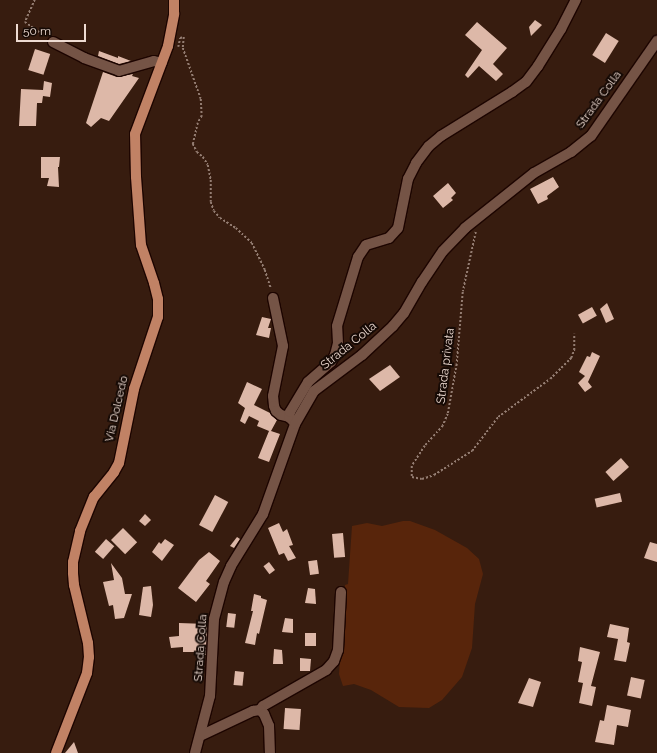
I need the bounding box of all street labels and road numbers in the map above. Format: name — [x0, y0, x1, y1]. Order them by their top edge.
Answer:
street label: Strada Colla — [573, 68, 625, 132]
street label: Strada Colla — [318, 319, 380, 373]
street label: Strada privata — [434, 327, 458, 405]
street label: Via Dolcedo — [102, 374, 132, 444]
street label: Strada Colla — [191, 614, 211, 682]

